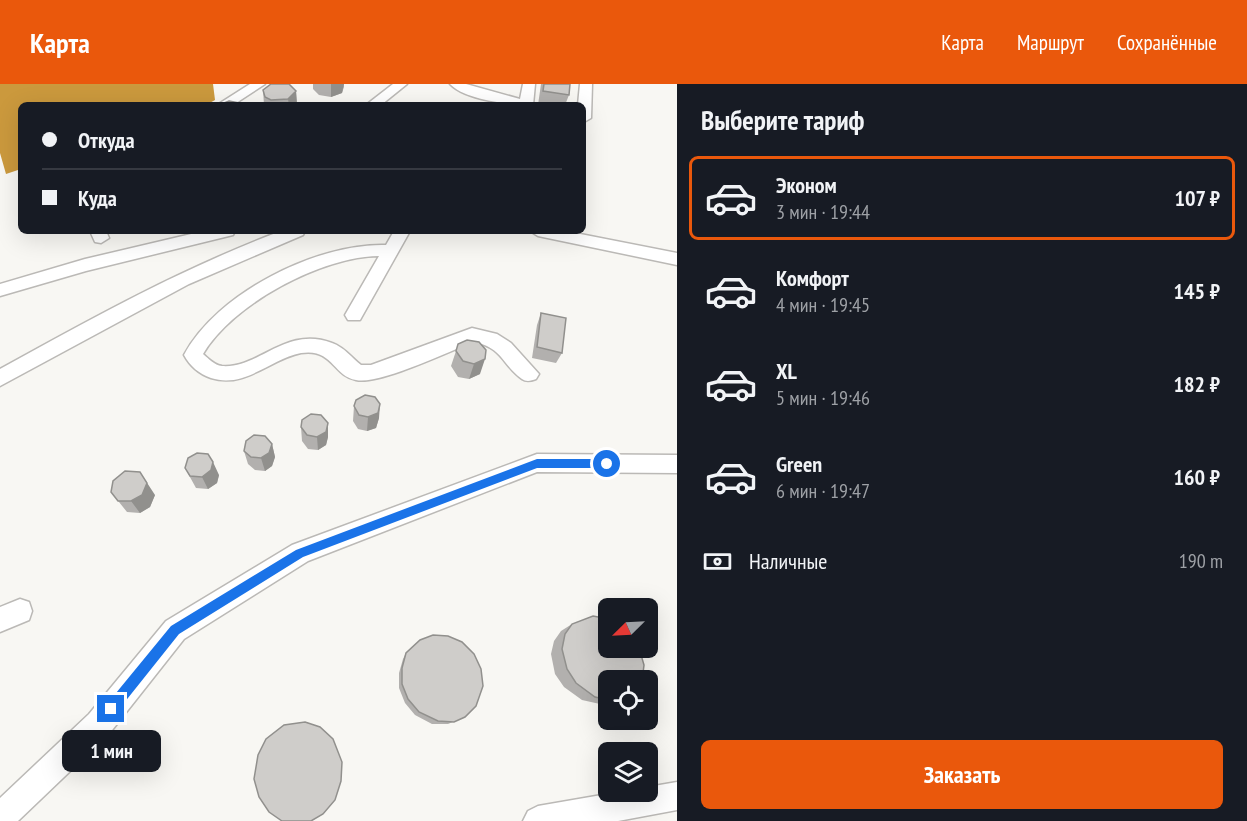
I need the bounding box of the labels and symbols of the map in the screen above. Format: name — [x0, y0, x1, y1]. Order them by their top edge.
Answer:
route start — [593, 450, 620, 477]
north arrow — [598, 598, 658, 658]
route end — [97, 695, 124, 722]
callout: 1 мин — [62, 730, 160, 772]

